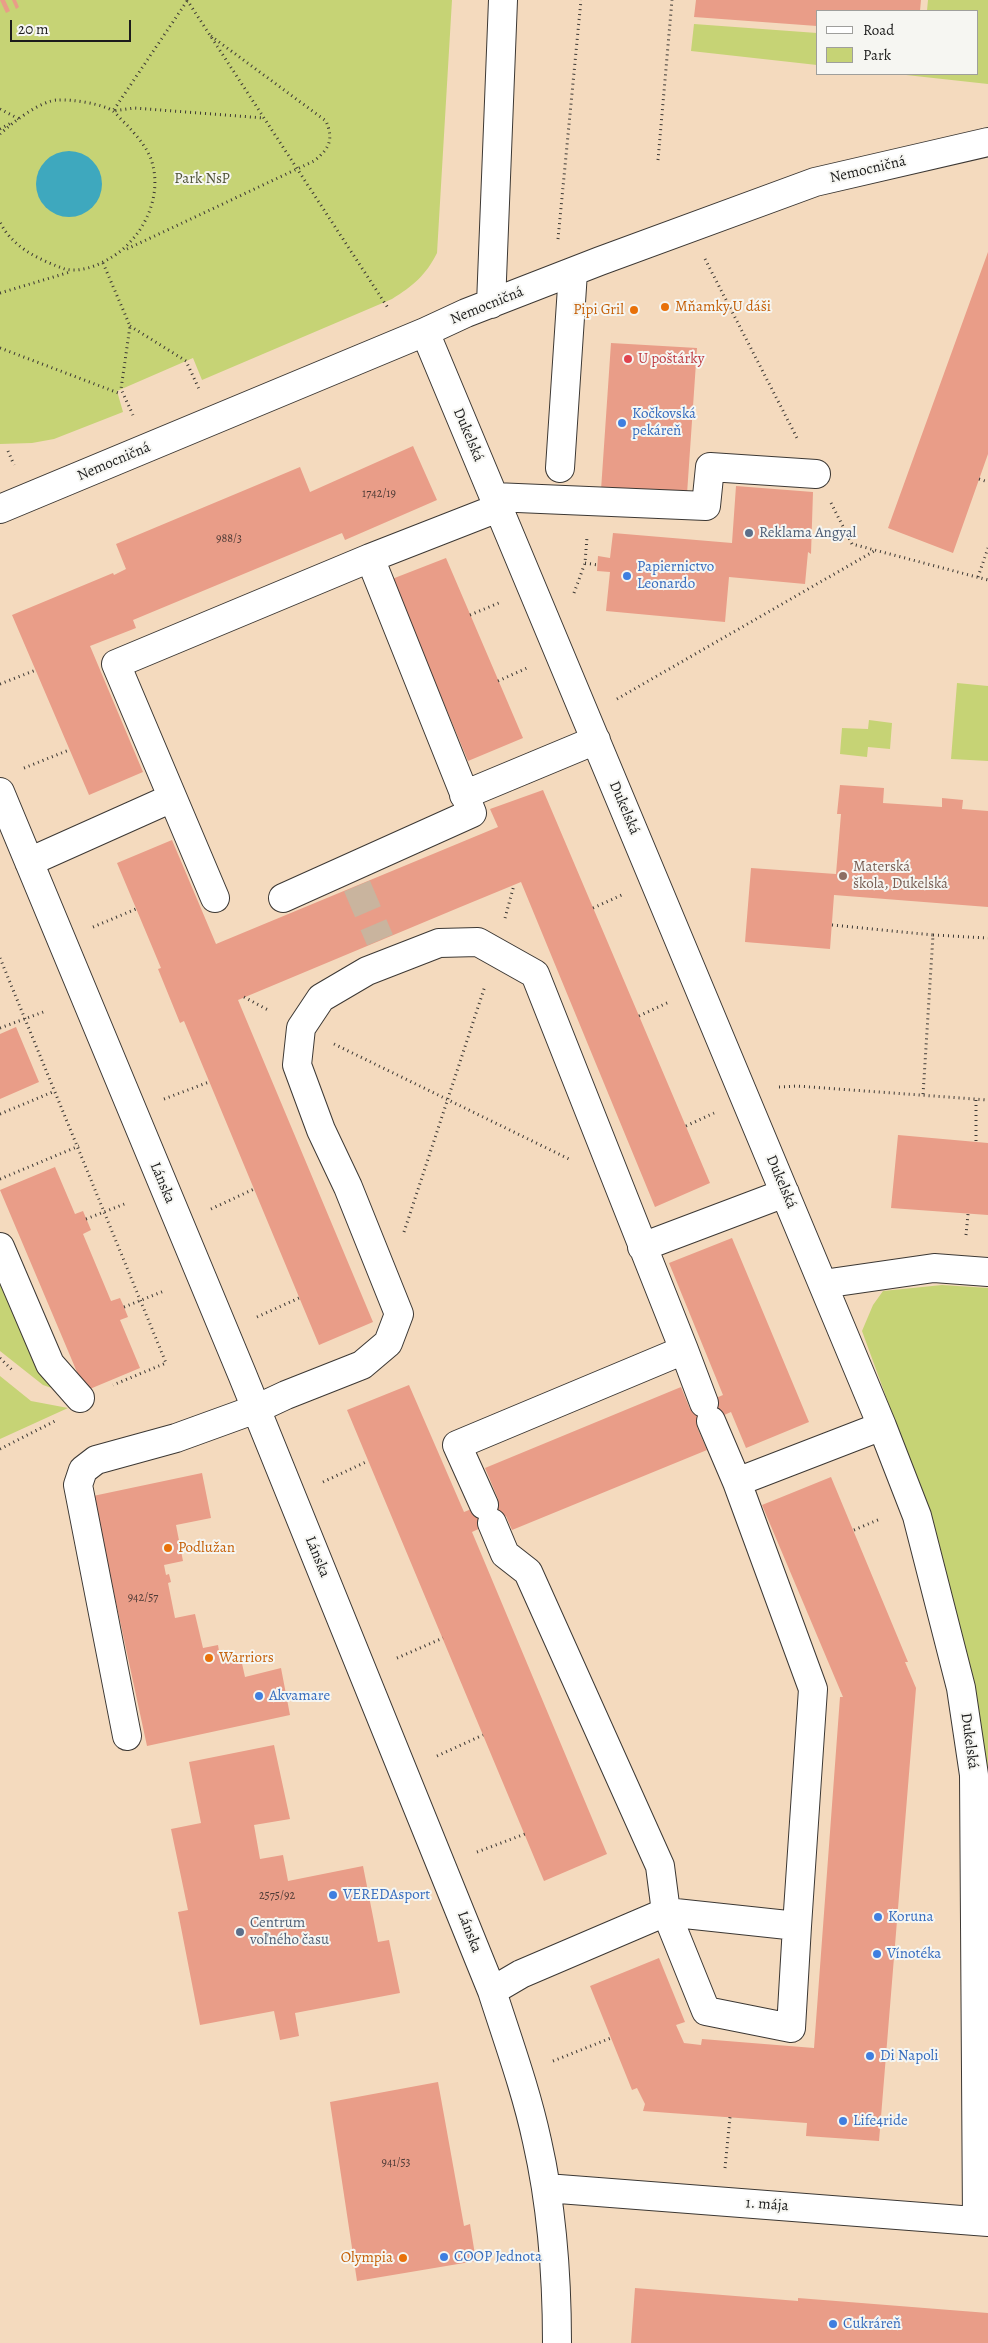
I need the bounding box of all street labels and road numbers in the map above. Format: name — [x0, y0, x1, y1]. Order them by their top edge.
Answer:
street label: Nemocničná — [828, 153, 908, 187]
street label: Nemocničná — [448, 283, 526, 329]
street label: Dukelská — [449, 406, 487, 464]
street label: Nemocničná — [75, 439, 153, 485]
street label: Dukelská — [605, 779, 643, 837]
street label: Dukelská — [762, 1153, 800, 1211]
street label: Lánska — [145, 1160, 179, 1206]
street label: Lánska — [301, 1534, 333, 1580]
street label: Dukelská — [956, 1712, 982, 1770]
street label: Lánska — [453, 1909, 485, 1955]
street label: 1. mája — [745, 2195, 789, 2215]

